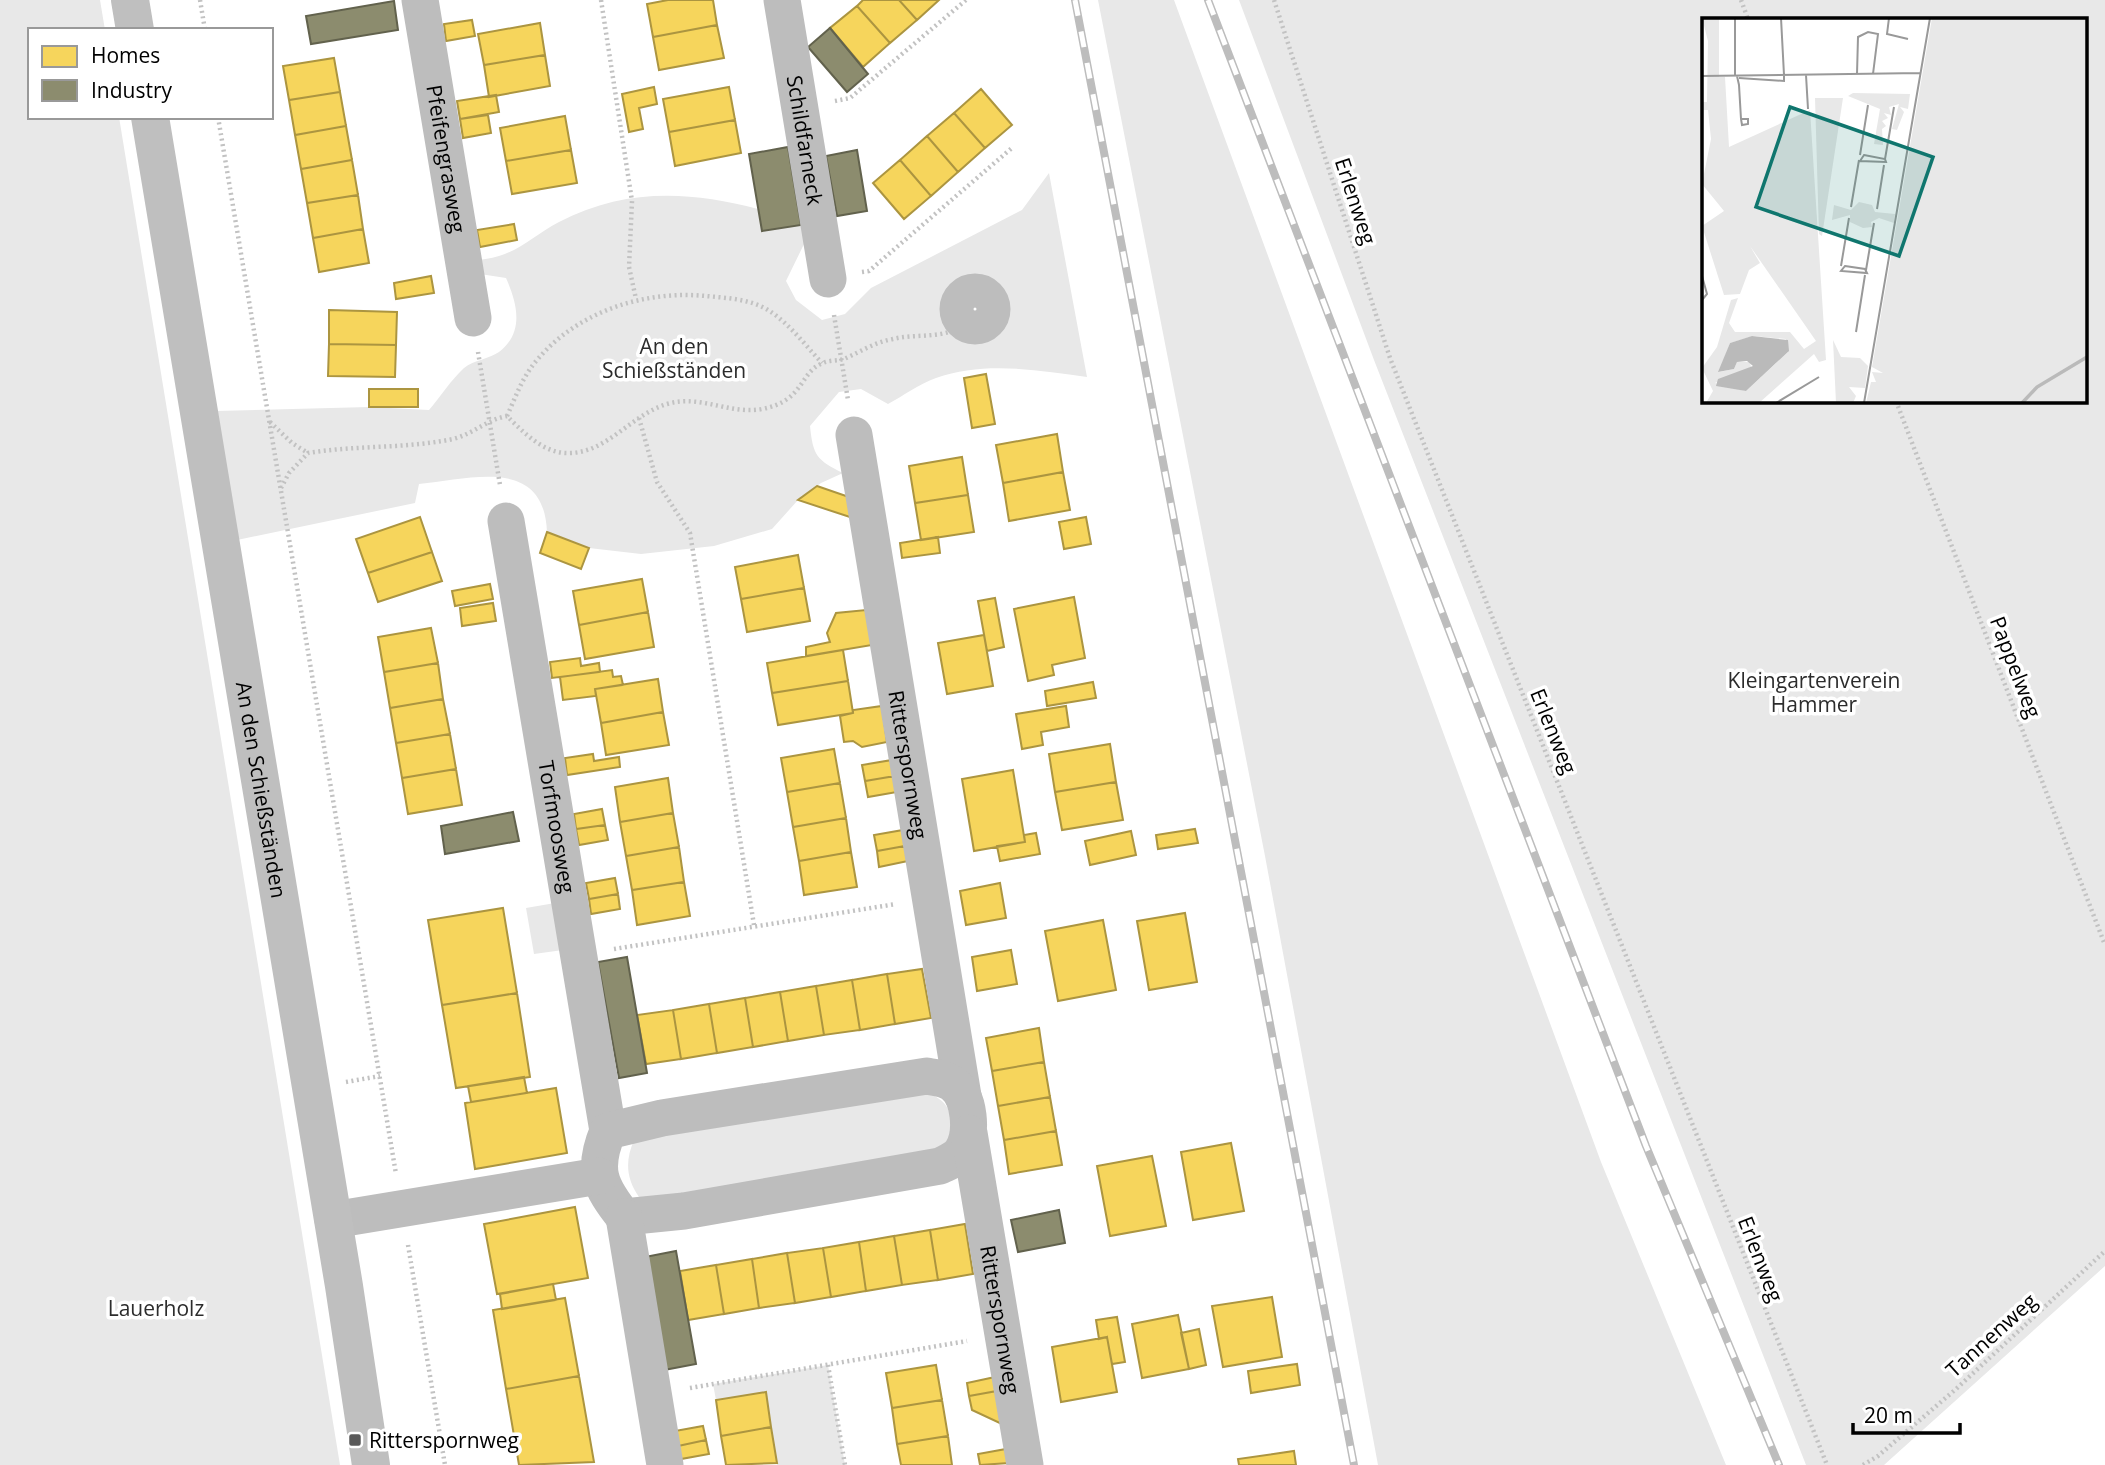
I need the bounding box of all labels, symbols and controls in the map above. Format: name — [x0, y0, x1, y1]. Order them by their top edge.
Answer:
inset map — [1702, 18, 2088, 402]
legend — [28, 28, 273, 119]
text: Homes — [91, 41, 160, 69]
street label: Schildfarneck — [781, 73, 830, 207]
text: Industry — [91, 76, 173, 104]
street label: Pfeifengrasweg — [420, 83, 473, 235]
street label: Erlenweg — [1329, 154, 1383, 248]
park label: An den Schießständen — [602, 332, 746, 384]
street label: Pappelweg — [1984, 612, 2048, 722]
park label: Kleingartenverein Hammer — [1728, 666, 1900, 718]
street label: An den Schießständen — [230, 680, 293, 900]
street label: Erlenweg — [1524, 684, 1584, 778]
street label: Ritterspornweg — [882, 688, 934, 841]
street label: Torfmoosweg — [532, 758, 582, 895]
street label: Erlenweg — [1732, 1212, 1790, 1306]
street label: Ritterspornweg — [974, 1243, 1027, 1396]
street label: Tannenweg — [1940, 1287, 2042, 1383]
park label: Lauerholz — [108, 1294, 204, 1322]
scale bar — [1853, 1392, 1960, 1436]
text: 20 m — [1864, 1401, 1913, 1429]
place label: Ritterspornweg — [369, 1426, 519, 1454]
marker: Ritterspornweg — [347, 1432, 363, 1448]

